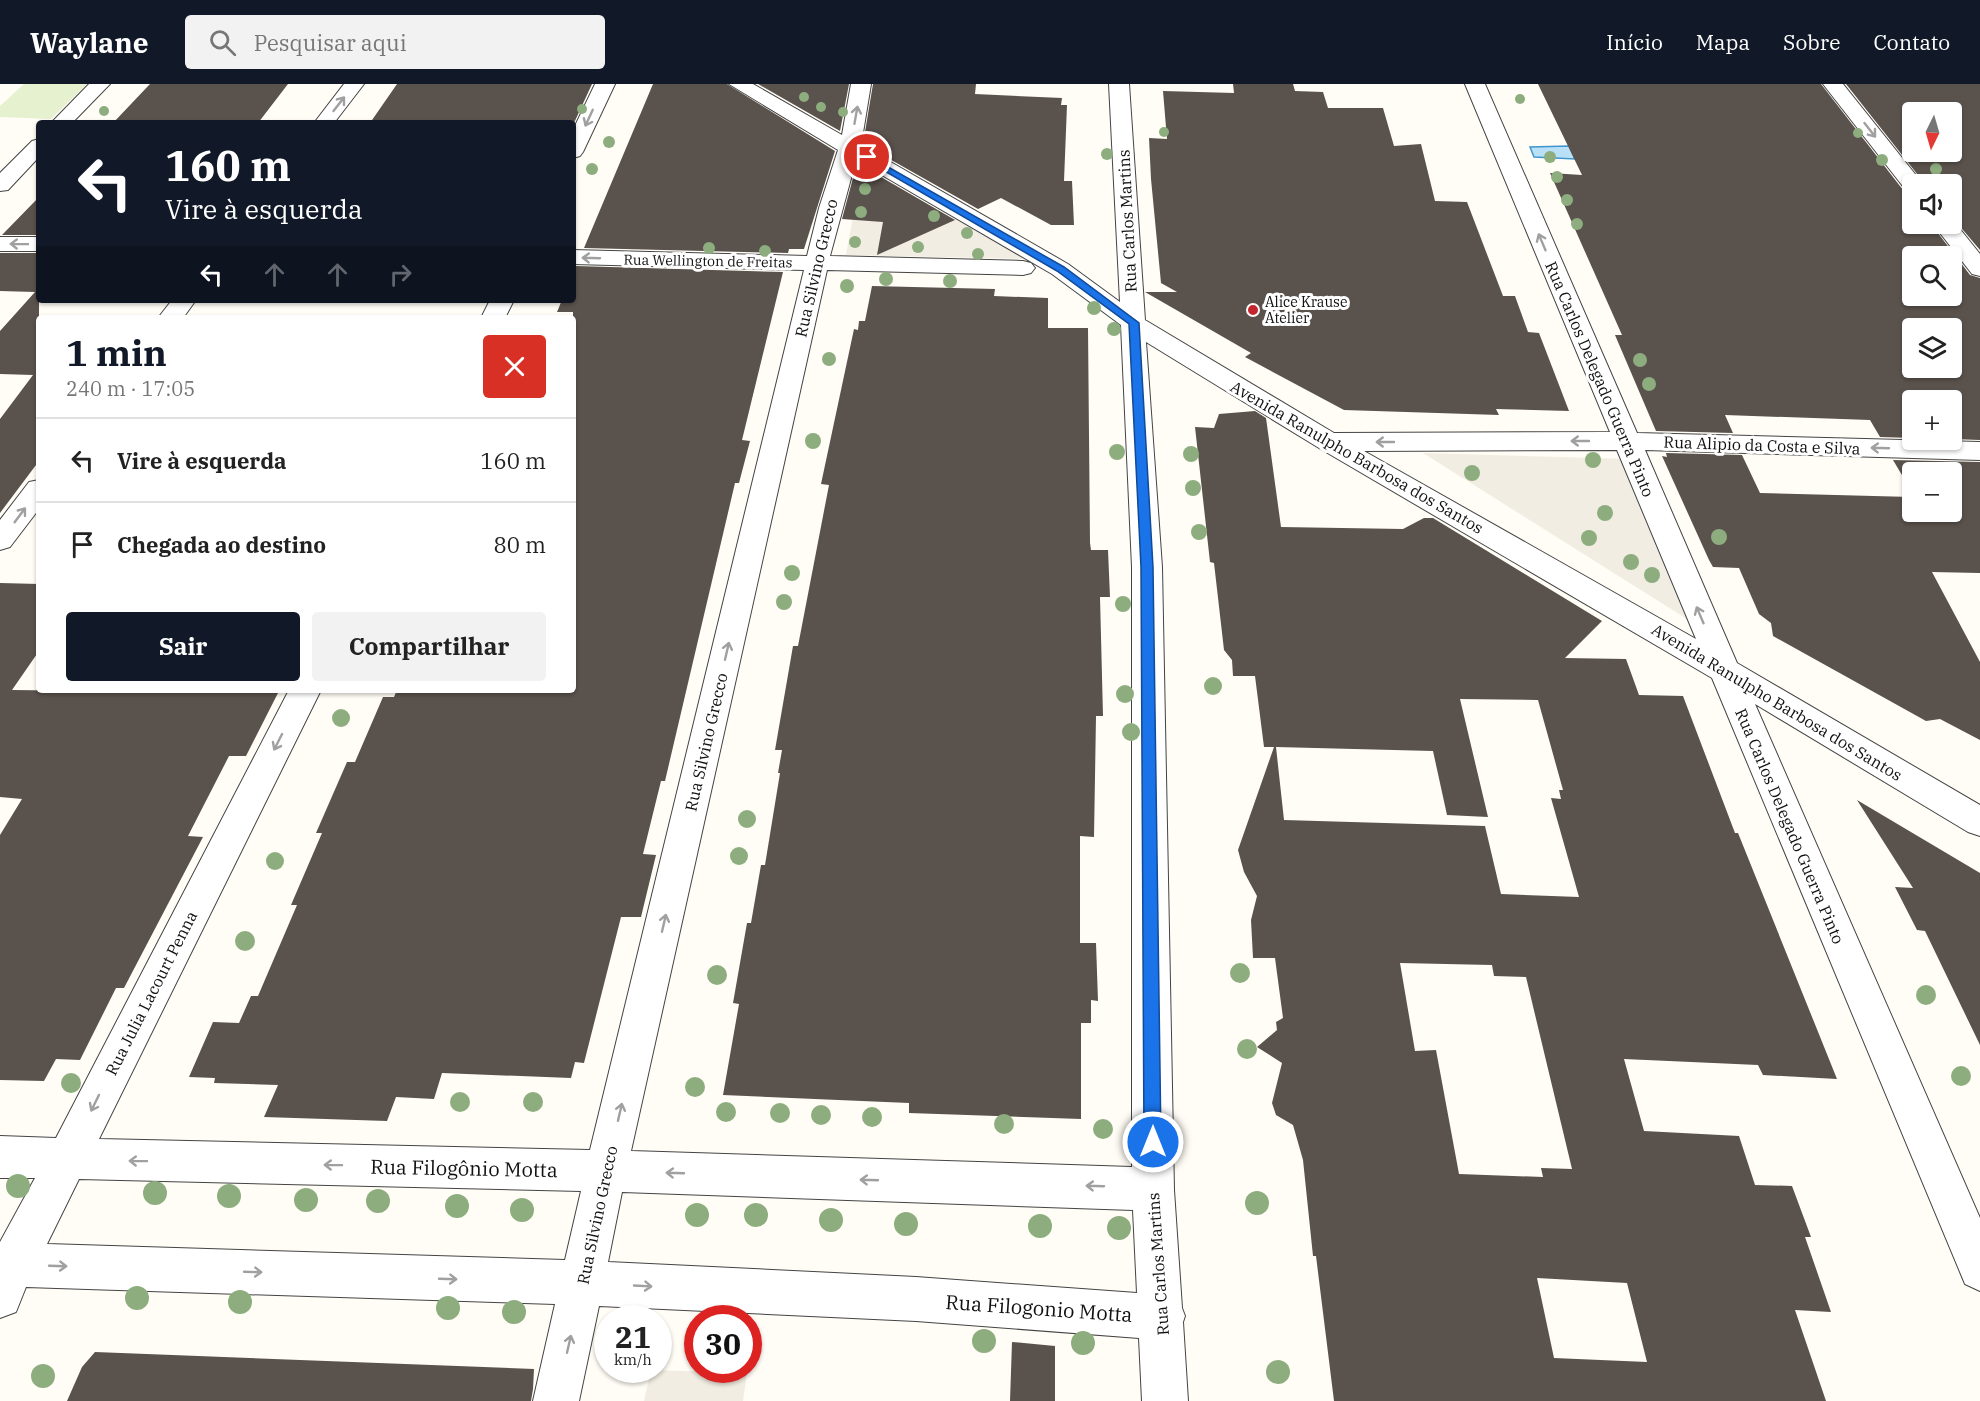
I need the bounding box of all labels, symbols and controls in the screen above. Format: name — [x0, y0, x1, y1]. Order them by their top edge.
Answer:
search box — [185, 15, 605, 69]
text: Waylane — [30, 24, 149, 61]
icon: search — [206, 26, 239, 59]
text: Pesquisar aqui — [254, 28, 407, 57]
text: Início — [1606, 28, 1663, 56]
text: Mapa — [1696, 28, 1750, 56]
text: Sobre — [1783, 28, 1840, 56]
text: Contato — [1873, 28, 1950, 56]
one-way arrow — [333, 96, 346, 112]
north arrow — [1902, 102, 1962, 162]
map controls — [1902, 102, 1962, 522]
one-way arrow — [850, 106, 861, 125]
one-way arrow — [582, 109, 593, 127]
one-way arrow — [1863, 122, 1876, 138]
pin — [841, 131, 892, 182]
text: 160 m — [165, 138, 291, 193]
icon: arrive — [850, 140, 883, 173]
icon: left — [66, 144, 144, 222]
street label: Rua Carlos Martins — [1113, 149, 1141, 293]
button: sound — [1902, 174, 1962, 234]
text: Vire à esquerda — [165, 191, 363, 226]
street label: Rua Silvino Grecco — [790, 197, 842, 339]
one-way arrow — [1536, 234, 1547, 252]
one-way arrow — [10, 238, 30, 250]
button: search — [1902, 246, 1962, 306]
street label: Rua Wellington de Freitas — [623, 251, 793, 271]
one-way arrow — [581, 252, 601, 264]
icon: left — [195, 258, 228, 291]
icon: ahead — [258, 258, 291, 291]
icon: ahead — [321, 258, 354, 291]
icon: right — [384, 258, 417, 291]
street label: Rua Carlos Delegado Guerra Pinto — [1541, 258, 1659, 500]
place label: Alice Krause Atelier — [1265, 293, 1347, 327]
marker: Alice Krause Atelier — [1246, 303, 1260, 317]
button: layers — [1902, 318, 1962, 378]
text: 1 min — [66, 329, 167, 376]
button: close — [483, 335, 546, 398]
text: 240 m · 17:05 — [66, 375, 195, 402]
street label: Avenida Ranulpho Barbosa dos Santos — [1227, 376, 1487, 538]
button: + — [1902, 390, 1962, 450]
street label: Rua Alipio da Costa e Silva — [1663, 432, 1861, 458]
one-way arrow — [1570, 435, 1590, 447]
one-way arrow — [1375, 436, 1395, 448]
one-way arrow — [1870, 443, 1890, 454]
icon: left — [66, 444, 99, 477]
text: Vire à esquerda — [117, 446, 287, 475]
text: 160 m — [480, 446, 546, 475]
button: − — [1902, 462, 1962, 522]
one-way arrow — [13, 507, 26, 523]
icon: arrive — [66, 528, 99, 561]
text: Chegada ao destino — [117, 530, 326, 559]
text: 80 m — [494, 530, 546, 559]
one-way arrow — [1694, 607, 1705, 625]
button: Sair — [66, 612, 300, 681]
button: Compartilhar — [312, 612, 546, 681]
street label: Avenida Ranulpho Barbosa dos Santos — [1648, 619, 1906, 785]
one-way arrow — [722, 642, 734, 661]
street label: Rua Silvino Grecco — [680, 671, 732, 813]
street label: Rua Carlos Delegado Guerra Pinto — [1731, 705, 1849, 947]
one-way arrow — [272, 733, 283, 751]
street label: Rua Julia Lacourt Penna — [101, 907, 201, 1079]
one-way arrow — [659, 913, 671, 932]
one-way arrow — [89, 1094, 100, 1112]
one-way arrow — [615, 1103, 626, 1123]
position arrow — [1121, 1110, 1185, 1174]
street label: Rua Silvino Grecco — [573, 1144, 621, 1286]
street label: Rua Filogônio Motta — [370, 1153, 558, 1183]
one-way arrow — [128, 1155, 148, 1167]
one-way arrow — [323, 1159, 343, 1171]
one-way arrow — [665, 1168, 685, 1179]
one-way arrow — [860, 1174, 880, 1185]
one-way arrow — [1086, 1180, 1106, 1192]
street label: Rua Carlos Martins — [1143, 1192, 1173, 1336]
one-way arrow — [48, 1260, 68, 1272]
one-way arrow — [243, 1267, 263, 1278]
one-way arrow — [438, 1273, 458, 1285]
one-way arrow — [633, 1281, 653, 1292]
street label: Rua Filogonio Motta — [945, 1288, 1134, 1328]
speed limit sign: 30 — [684, 1305, 762, 1383]
text: 21 — [615, 1317, 651, 1356]
one-way arrow — [564, 1335, 575, 1354]
text: km/h — [614, 1350, 652, 1369]

